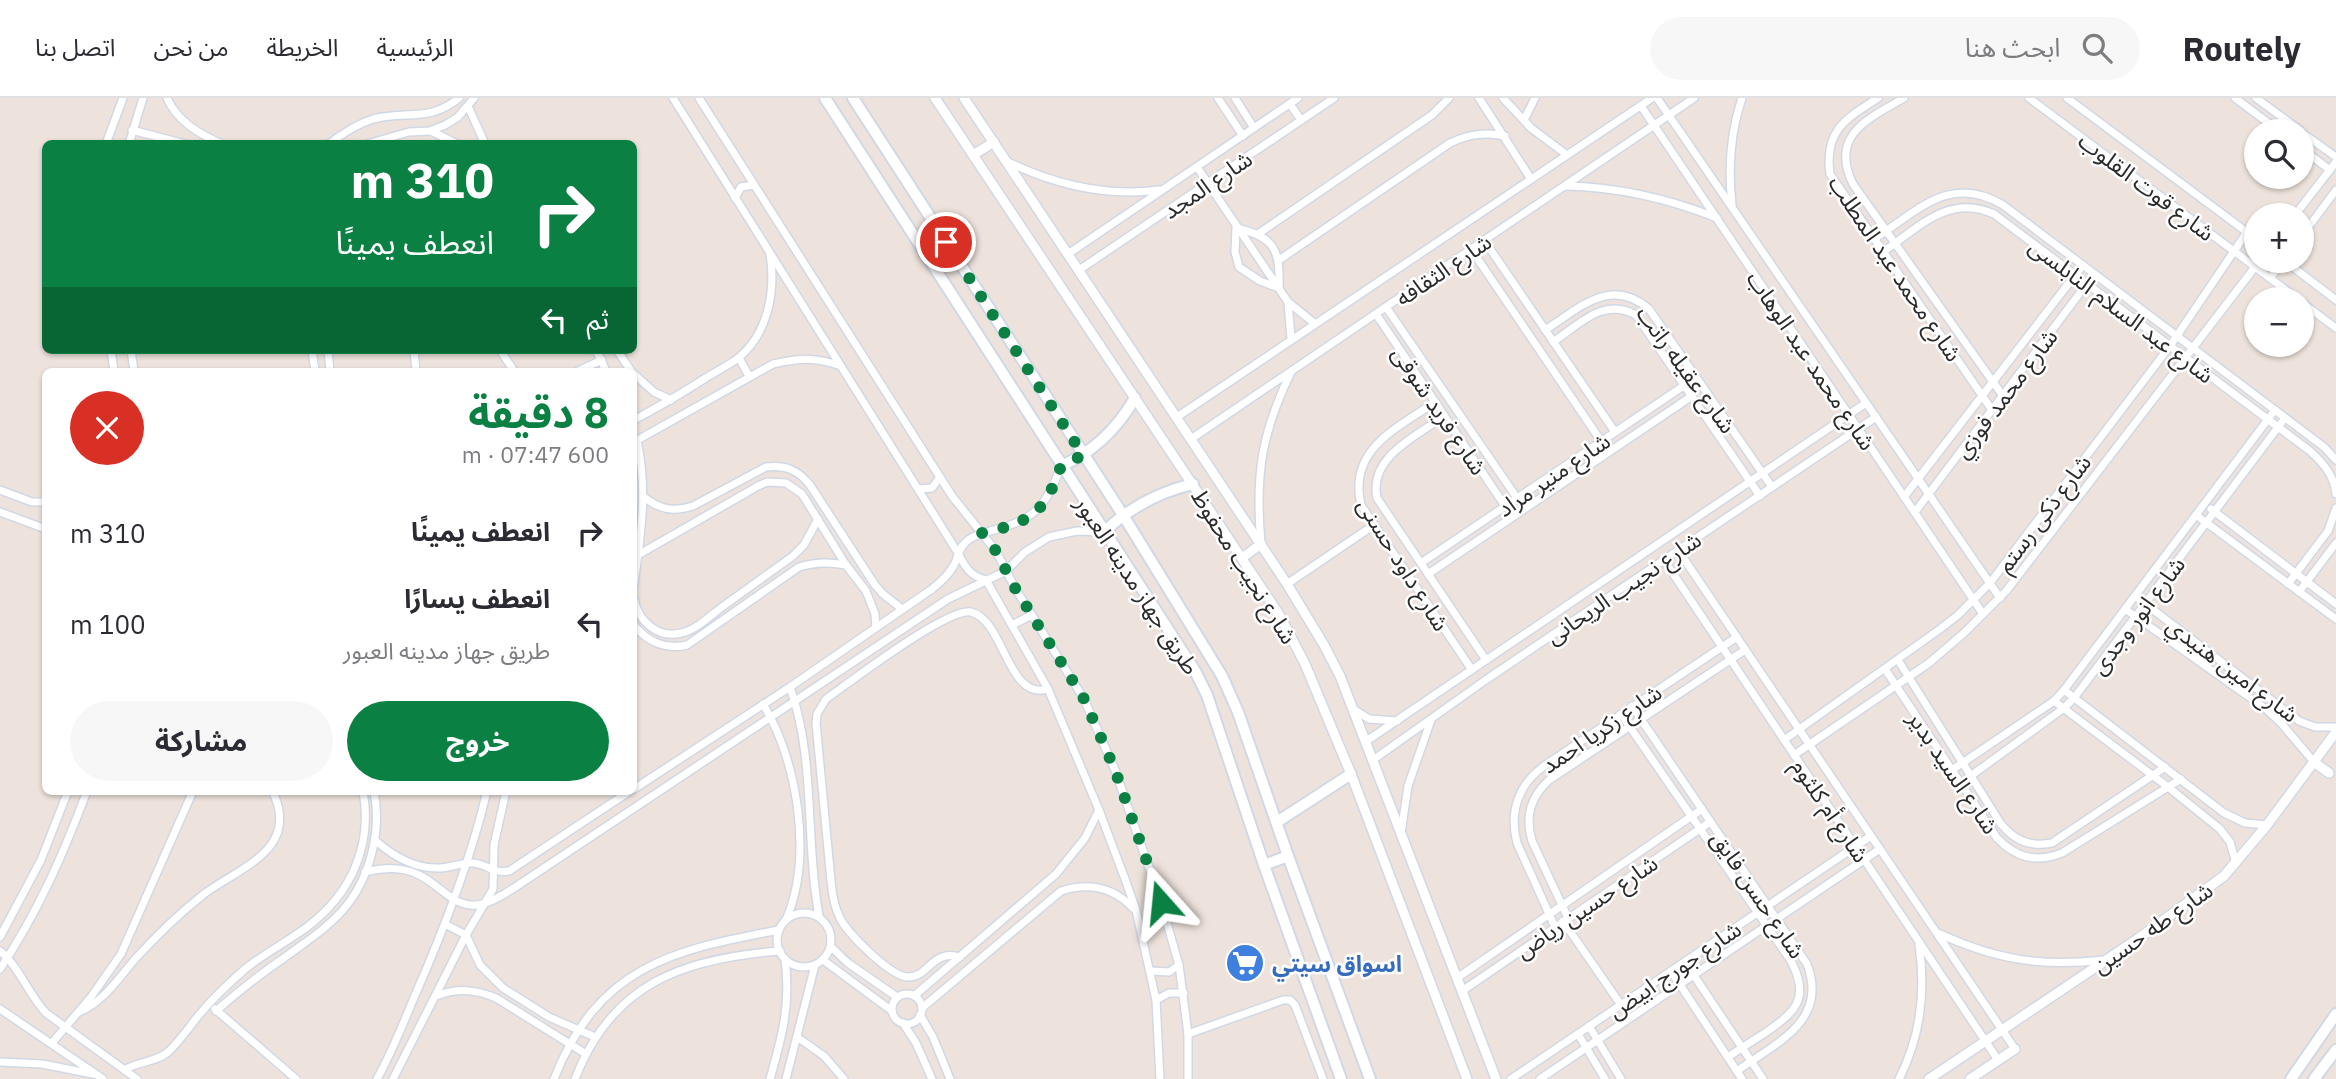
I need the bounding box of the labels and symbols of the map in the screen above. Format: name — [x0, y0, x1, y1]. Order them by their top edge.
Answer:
street label: شارع قوت القلوب — [2071, 125, 2221, 249]
street label: شارع المجد — [1156, 143, 1259, 227]
street label: شارع محمد عبد المطلب — [1820, 169, 1969, 369]
pin — [916, 212, 976, 272]
street label: شارع الثقافه — [1389, 226, 1499, 315]
street label: شارع عبد السلام النابلسى — [2021, 231, 2221, 393]
street label: شارع محمد عبد الوهاب — [1738, 265, 1883, 457]
street label: شارع عقيله راتب — [1628, 299, 1743, 441]
street label: شارع محمد فوزي — [1946, 322, 2066, 466]
street label: شارع فريد شوقى — [1383, 340, 1494, 482]
street label: شارع منير مراد — [1491, 425, 1617, 525]
street label: شارع ذكى رستم — [1989, 448, 2100, 580]
street label: شارع نجيب محفوظ — [1183, 483, 1305, 651]
street label: طريق جهاز مدينه العبور — [1069, 489, 1207, 680]
street label: شارع داود حسنى — [1349, 492, 1457, 638]
street label: شارع نجيب الريحانى — [1539, 524, 1708, 653]
street label: شارع انور وجدى — [2083, 550, 2194, 682]
street label: شارع امين هنيدي — [2159, 609, 2305, 731]
street label: شارع زكريا احمد — [1535, 677, 1669, 782]
street label: شارع السيد بدير — [1899, 704, 2006, 841]
street label: شارع أم كلثوم — [1782, 752, 1877, 870]
street label: شارع حسن فايق — [1703, 824, 1813, 965]
street label: شارع حسين رياض — [1509, 847, 1665, 967]
position arrow — [1124, 865, 1198, 939]
street label: شارع طه حسين — [2086, 874, 2220, 982]
street label: شارع جورج ابيض — [1602, 913, 1748, 1027]
supermarket icon: اسواق سيتي — [1224, 942, 1266, 984]
place label: اسواق سيتي — [1272, 948, 1402, 982]

